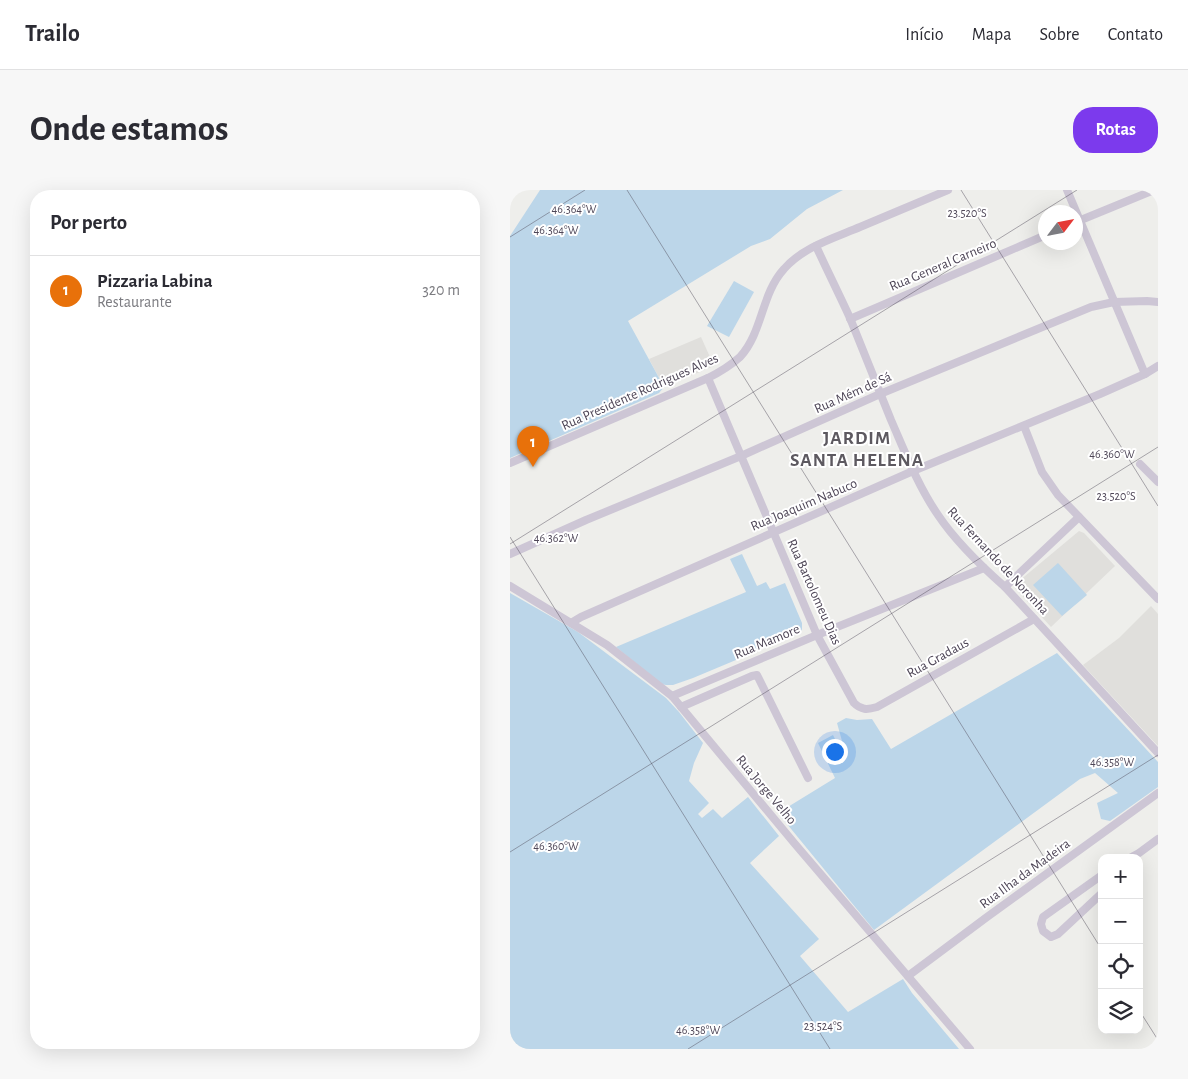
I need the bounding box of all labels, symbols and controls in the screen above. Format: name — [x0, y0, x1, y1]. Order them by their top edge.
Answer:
text: Trailo — [25, 22, 80, 46]
text: Início — [905, 26, 944, 44]
text: Mapa — [972, 26, 1012, 44]
text: Sobre — [1040, 26, 1080, 44]
text: Contato — [1108, 26, 1163, 44]
button: Rotas — [1073, 107, 1158, 153]
text: Onde estamos — [30, 112, 229, 147]
text: 46.364°W — [552, 203, 597, 215]
north arrow — [1038, 205, 1083, 250]
text: 23.520°S — [947, 207, 987, 219]
text: Por perto — [50, 212, 127, 233]
text: 46.364°W — [534, 224, 579, 236]
street label: Rua General Carneiro — [887, 236, 999, 294]
text: Pizzaria Labina — [97, 272, 213, 291]
text: 1 — [63, 282, 69, 298]
text: 320 m — [422, 282, 460, 298]
text: Restaurante — [97, 294, 172, 310]
street label: Rua Presidente Rodrigues Alves — [559, 351, 721, 433]
street label: Rua Mém de Sá — [812, 370, 894, 416]
pin: 1 — [517, 426, 549, 467]
district label: JARDIM SANTA HELENA — [790, 429, 924, 470]
text: 46.360°W — [1089, 448, 1135, 460]
street label: Rua Joaquim Nabuco — [749, 476, 859, 534]
text: 23.520°S — [1096, 490, 1136, 502]
street label: Rua Fernando de Noronha — [945, 505, 1052, 618]
text: 46.362°W — [534, 532, 579, 544]
street label: Rua Bartolomeu Dias — [784, 537, 844, 647]
street label: Rua Mamore — [732, 622, 802, 662]
street label: Rua Gradaus — [905, 635, 971, 681]
your location — [822, 739, 848, 765]
street label: Rua Jorge Velho — [733, 753, 799, 827]
text: 46.358°W — [1090, 756, 1134, 768]
street label: Rua Ilha da Madeira — [977, 836, 1073, 911]
text: 46.360°W — [533, 840, 579, 852]
map controls — [1098, 854, 1143, 1034]
button: + — [1098, 854, 1143, 899]
button: − — [1098, 899, 1143, 944]
button: locate — [1098, 944, 1143, 989]
button: layers — [1098, 989, 1143, 1034]
text: 23.524°S — [804, 1020, 843, 1032]
text: 46.358°W — [676, 1024, 720, 1036]

